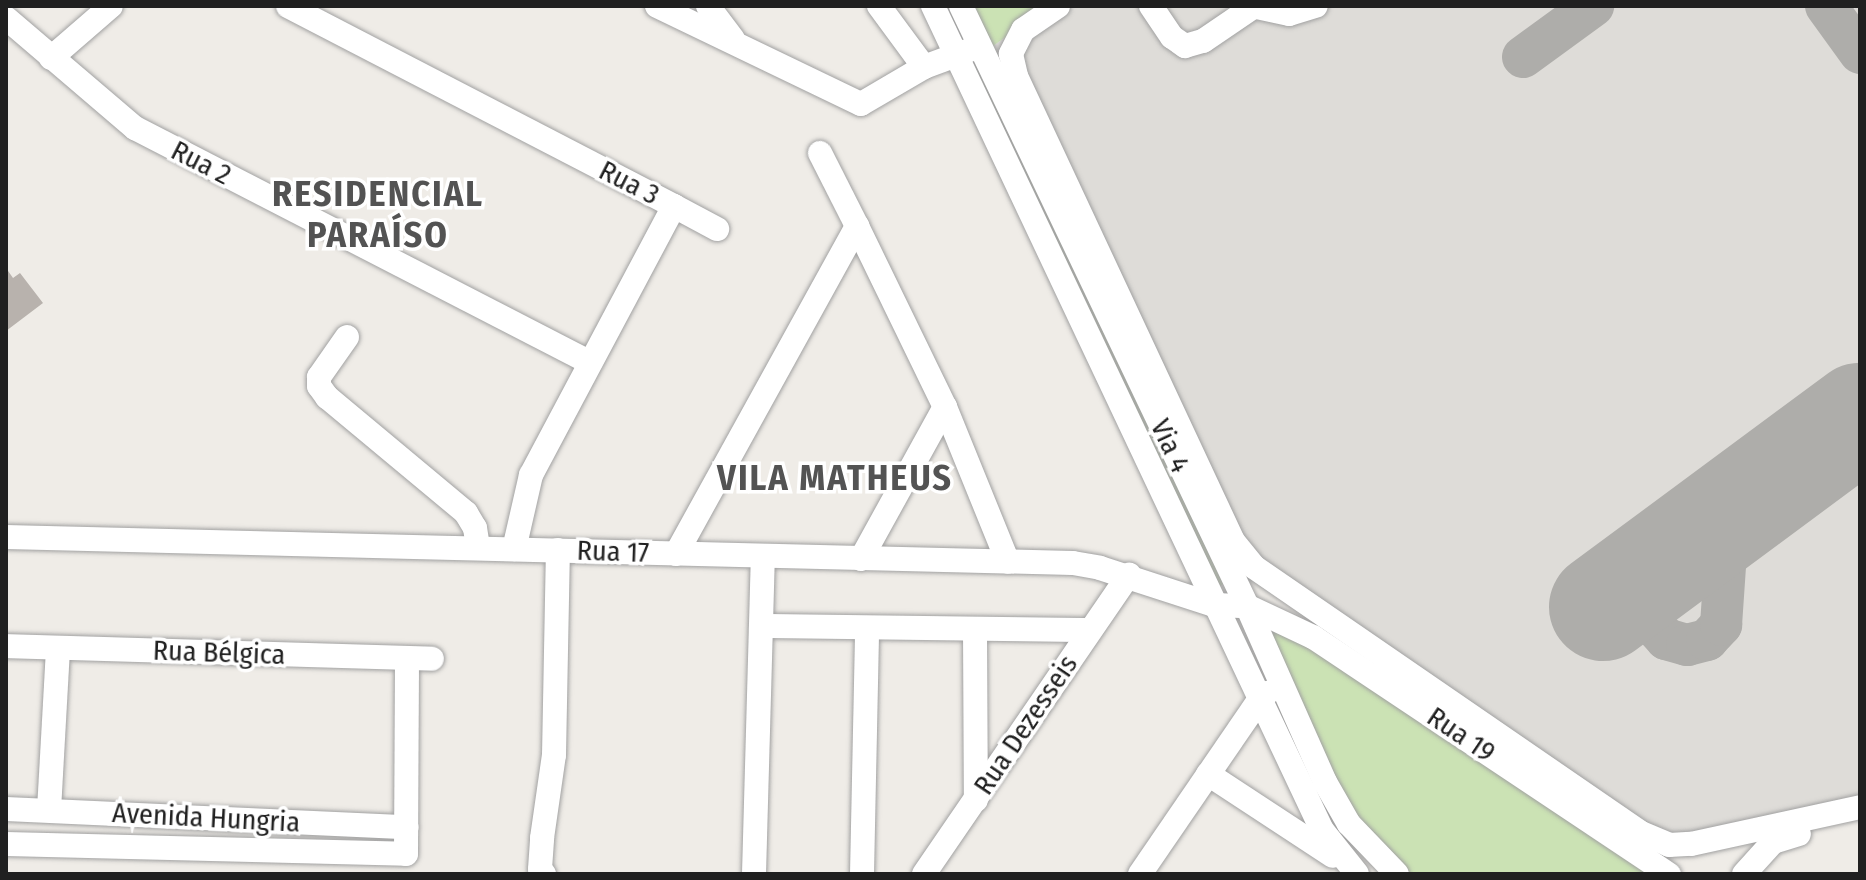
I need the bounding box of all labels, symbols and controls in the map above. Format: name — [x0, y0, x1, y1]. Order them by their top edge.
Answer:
street label: Rua 2 — [166, 134, 236, 192]
street label: Rua 3 — [593, 154, 665, 212]
district label: RESIDENCIAL PARAÍSO — [272, 172, 484, 257]
street label: Via 4 — [1143, 414, 1197, 478]
district label: VILA MATHEUS — [717, 457, 953, 501]
street label: Rua 17 — [576, 534, 650, 570]
street label: Rua Bélgica — [152, 634, 286, 672]
street label: Rua Dezesseis — [967, 649, 1085, 801]
street label: Rua 19 — [1421, 700, 1501, 770]
street label: Avenida Hungria — [111, 796, 301, 840]

